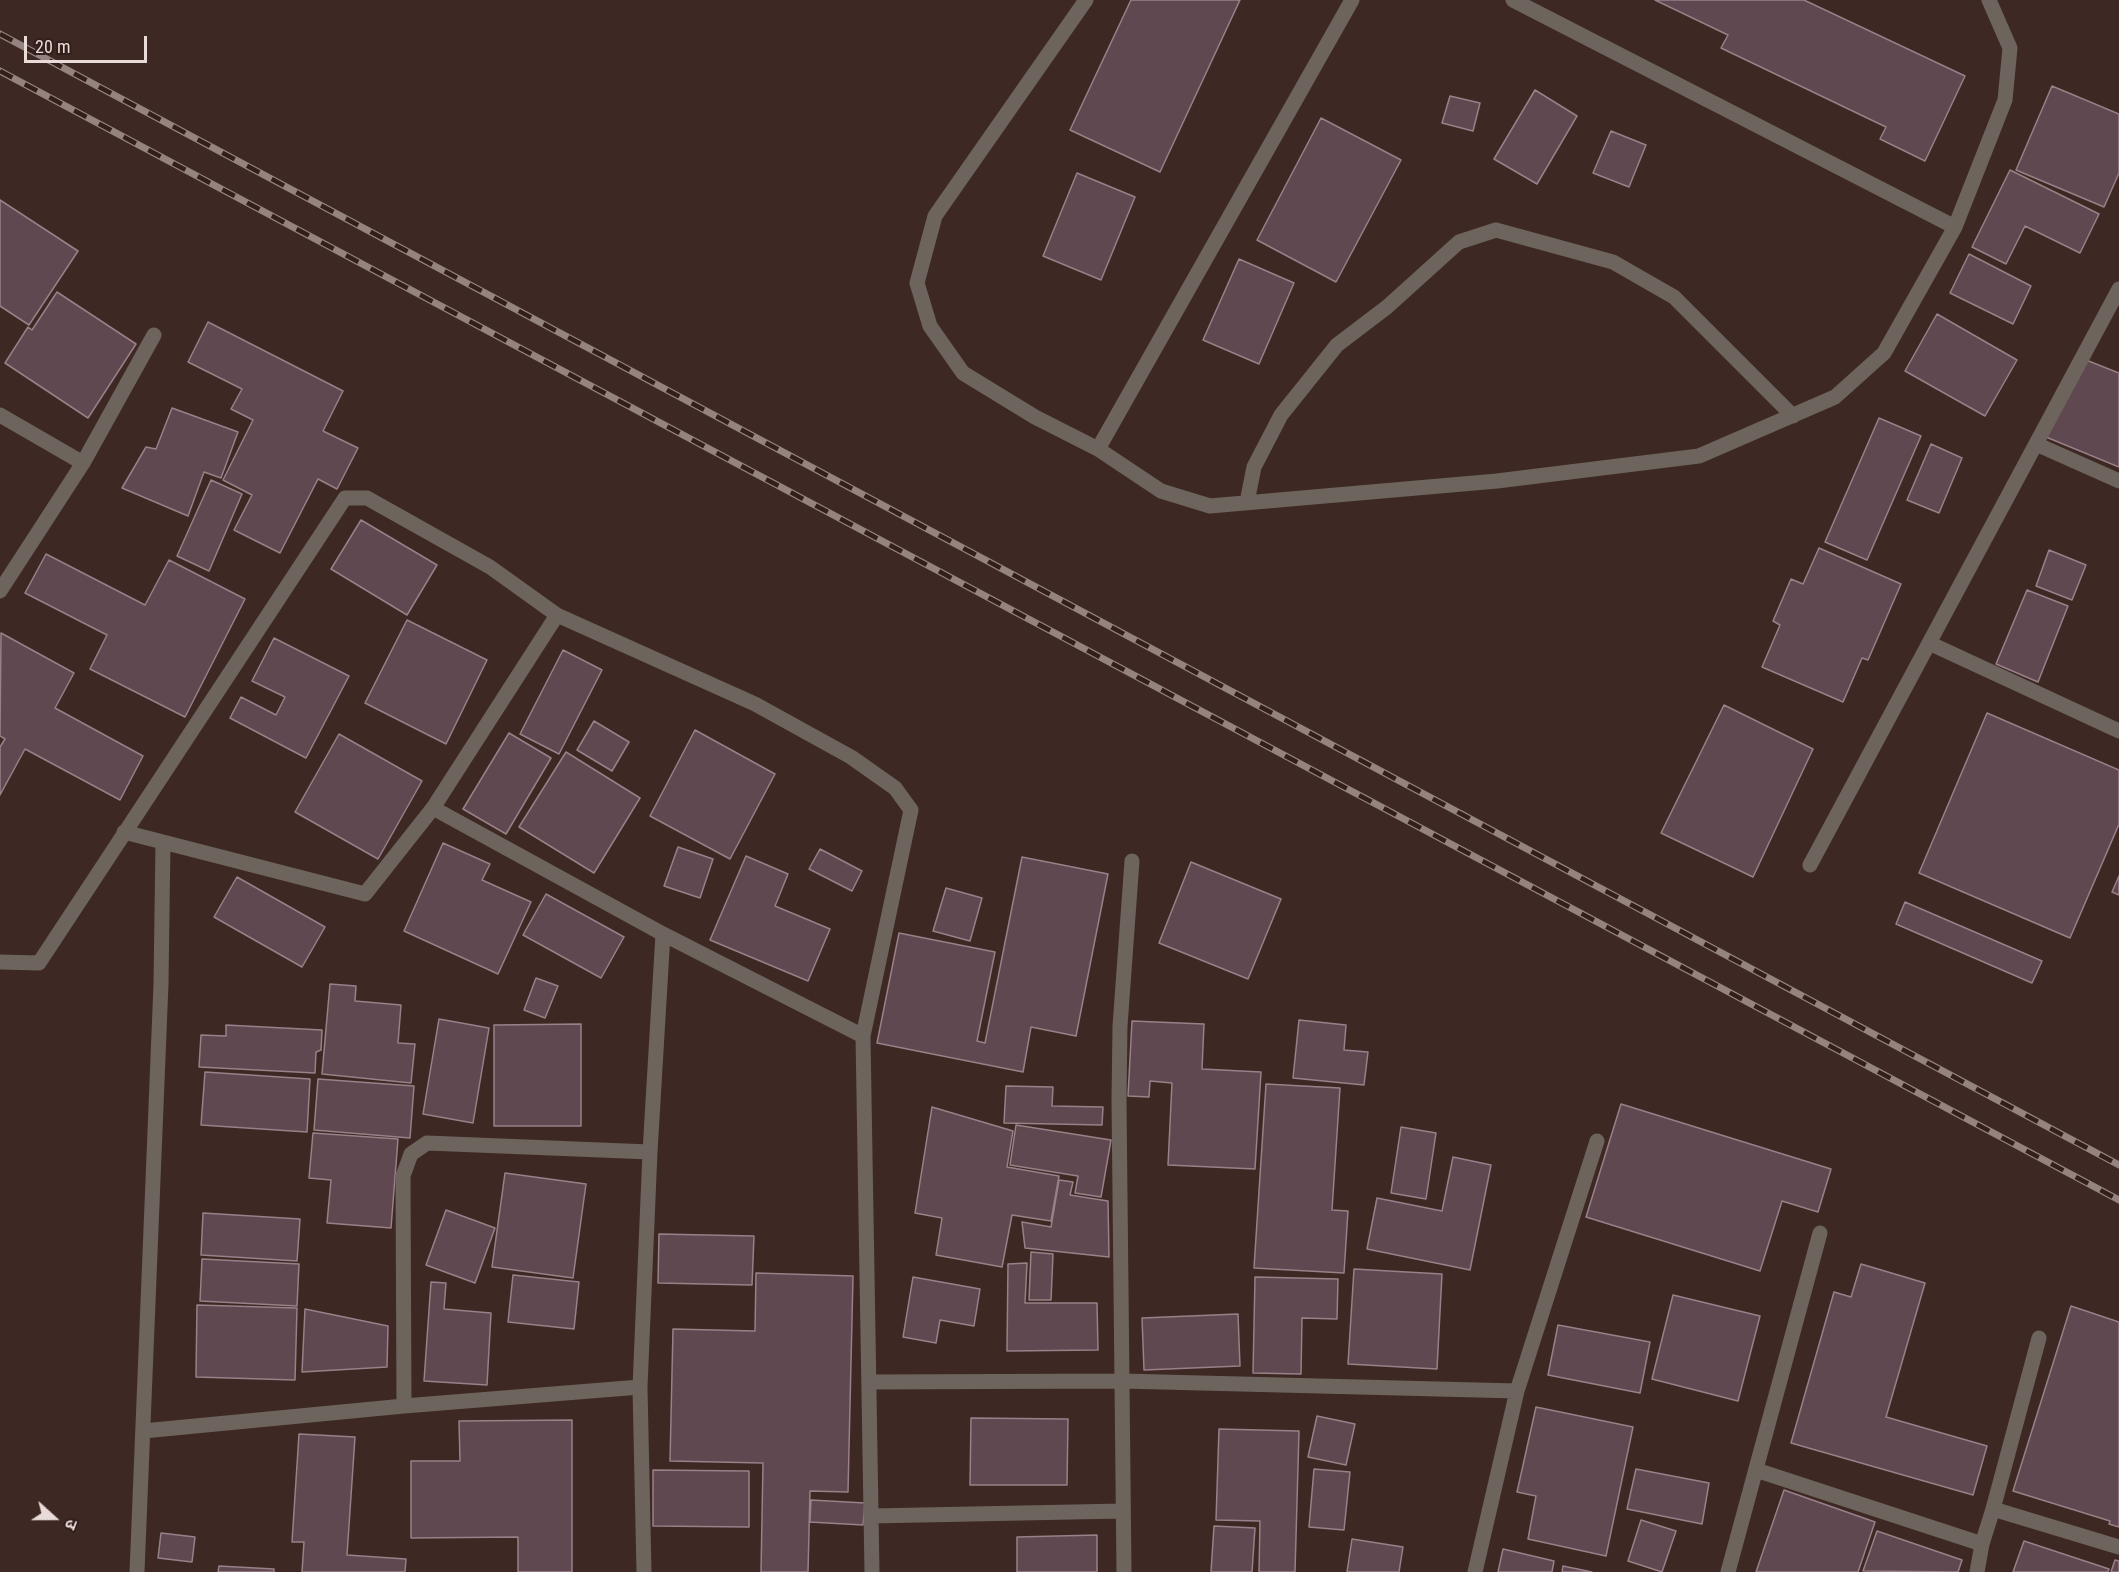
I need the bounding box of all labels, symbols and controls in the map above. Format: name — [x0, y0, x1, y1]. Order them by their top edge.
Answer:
scale bar — [27, 24, 150, 62]
text: 20 m — [35, 36, 70, 57]
north arrow — [24, 1488, 84, 1548]
text: उ — [61, 1517, 82, 1532]

